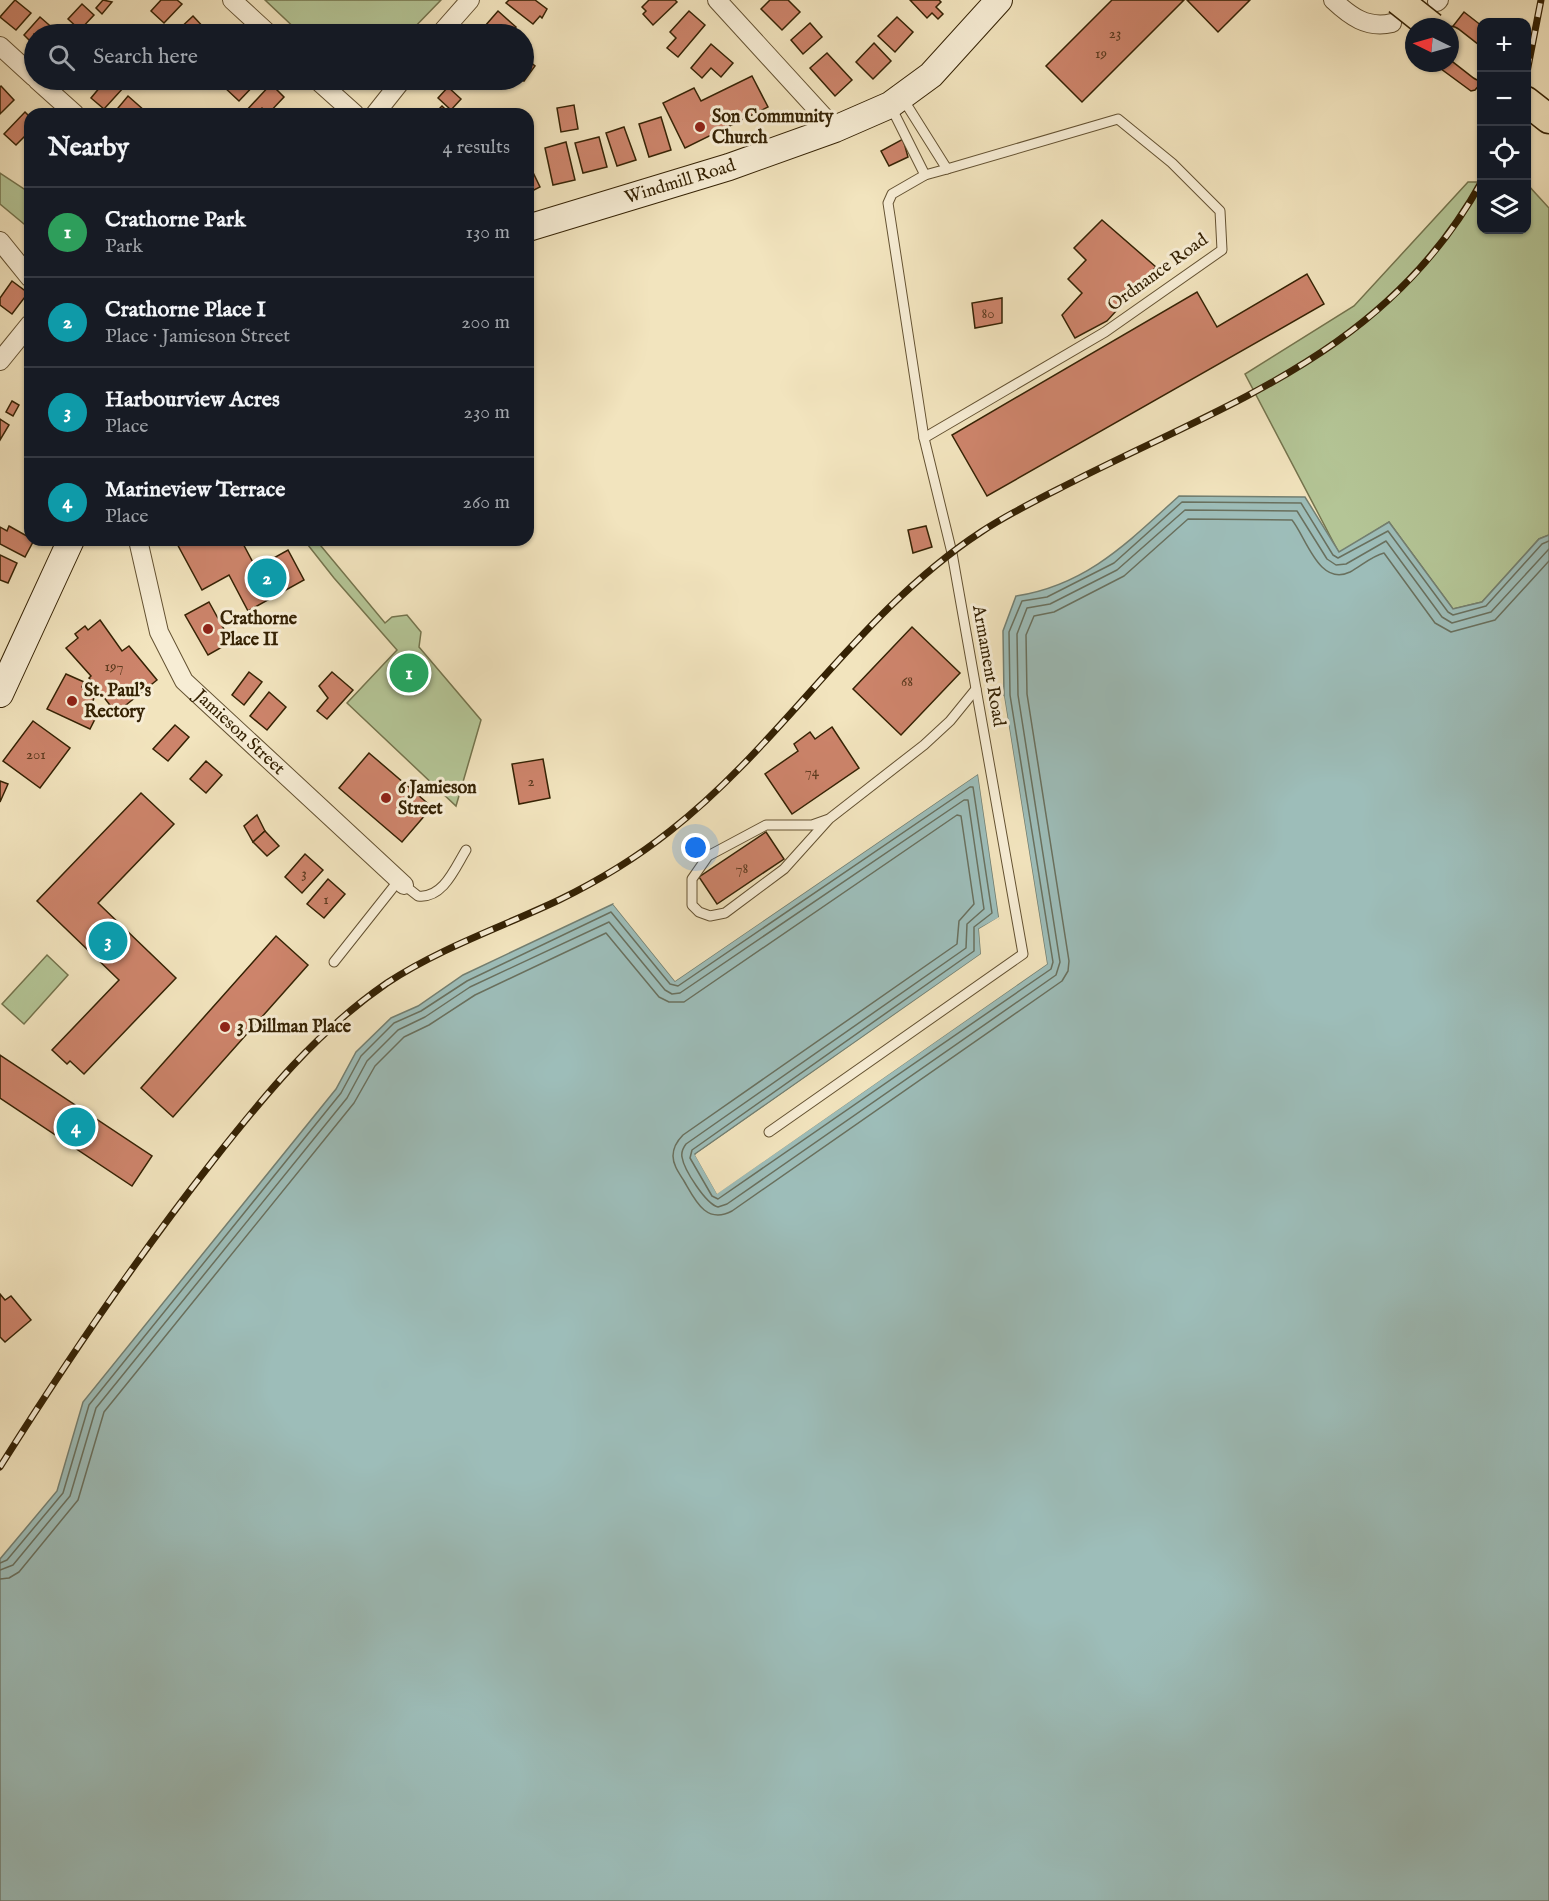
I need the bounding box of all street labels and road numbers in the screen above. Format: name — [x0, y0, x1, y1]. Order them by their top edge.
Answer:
street label: Windmill Road — [622, 154, 739, 209]
street label: Ordnance Road — [1103, 229, 1213, 317]
street label: Armament Road — [966, 603, 1010, 729]
street label: Jamieson Street — [188, 683, 290, 780]

